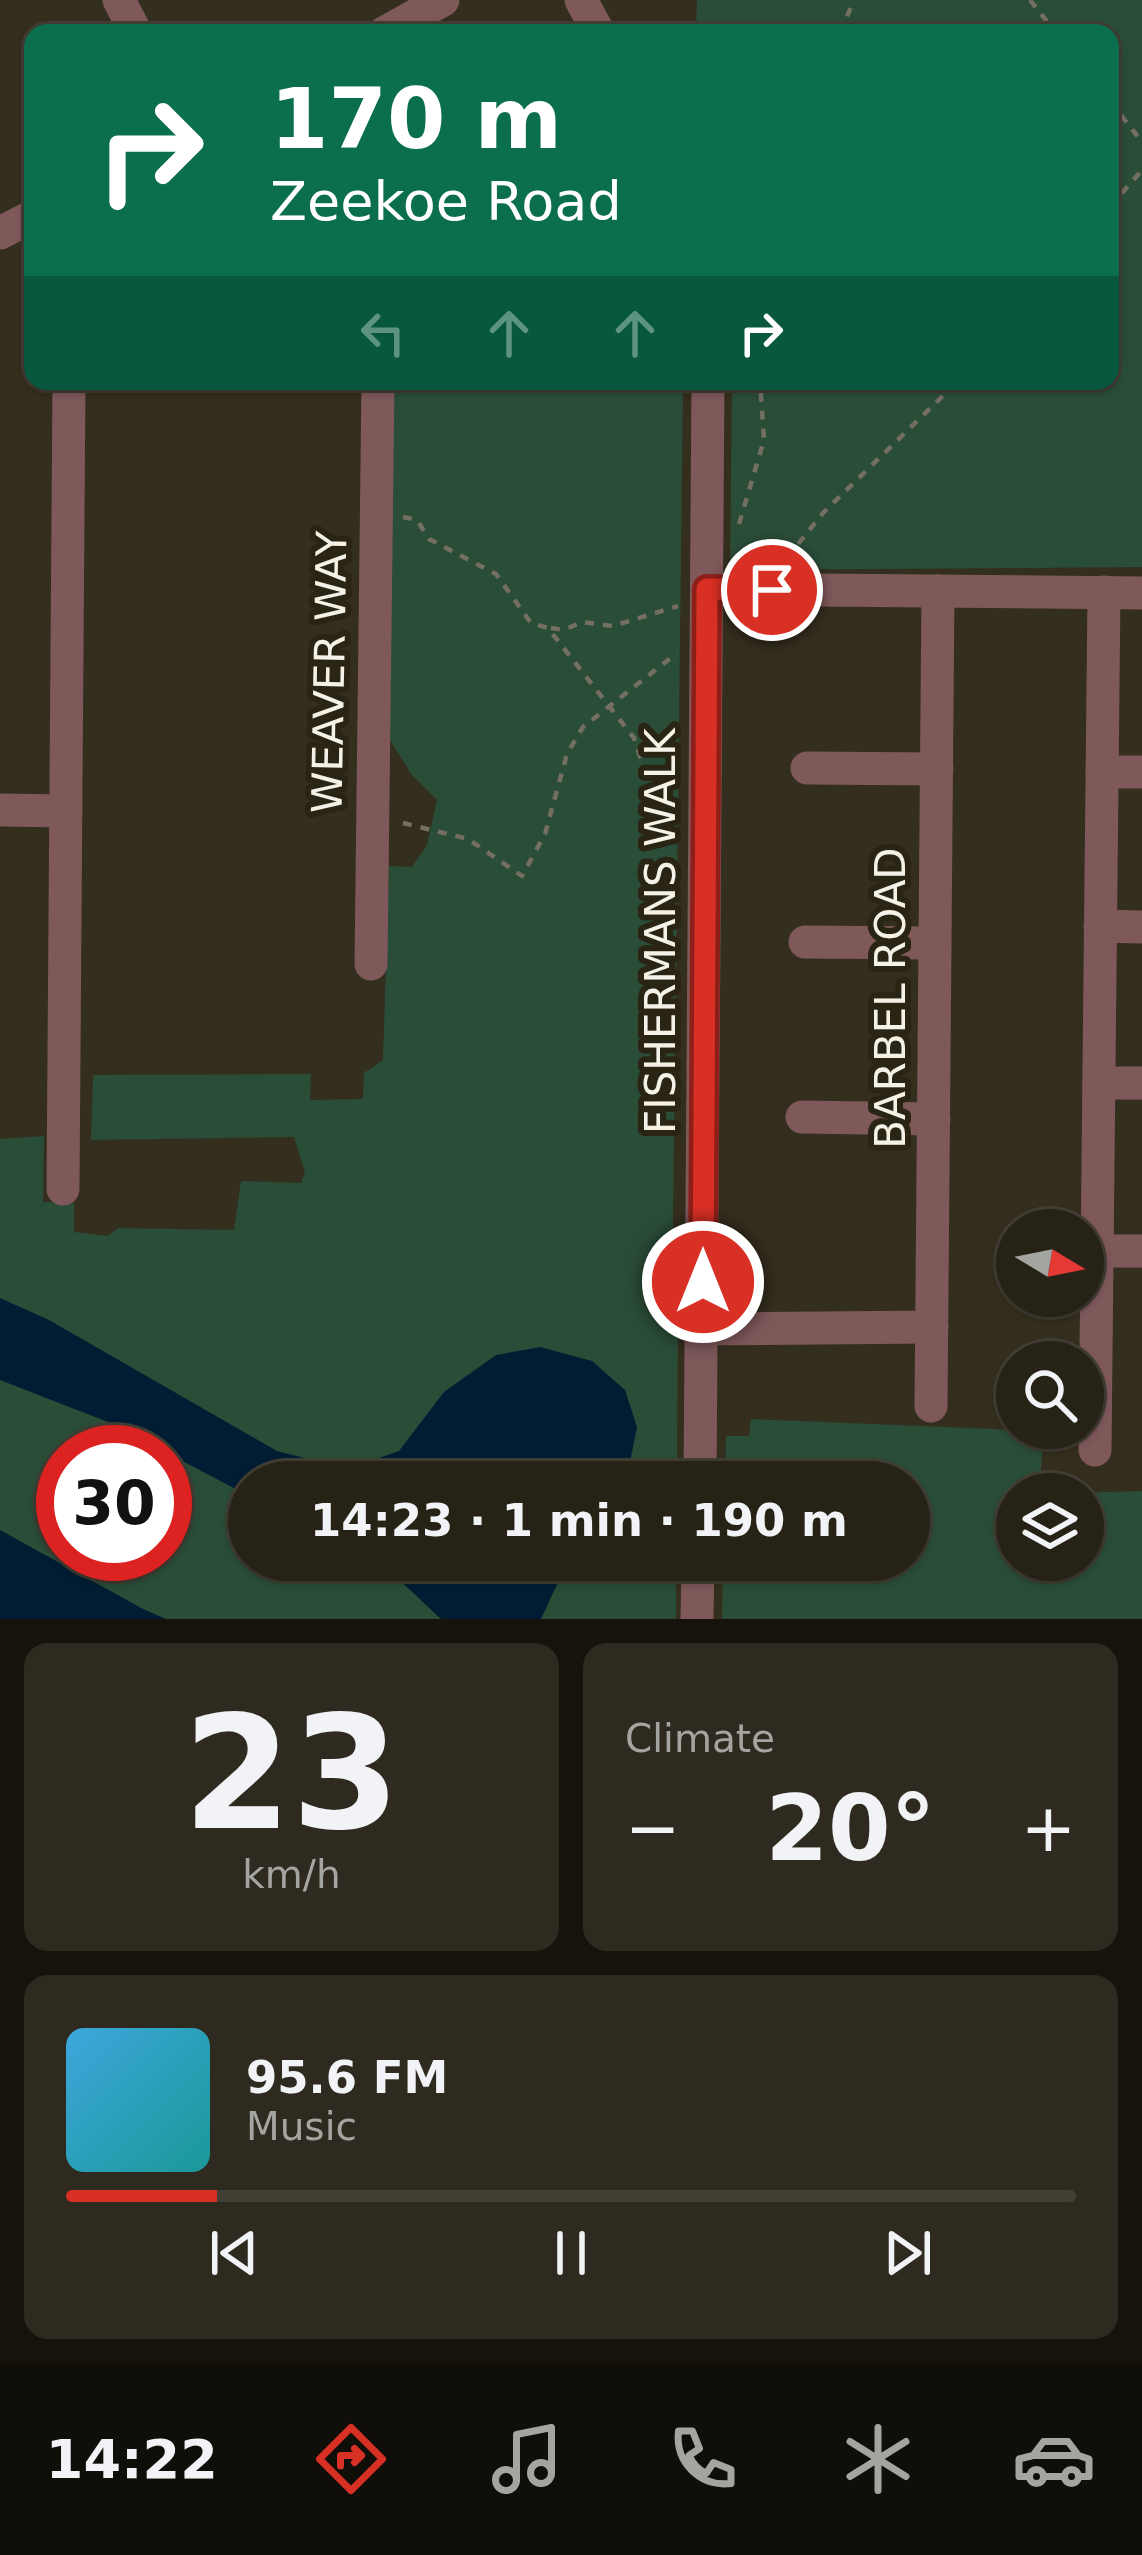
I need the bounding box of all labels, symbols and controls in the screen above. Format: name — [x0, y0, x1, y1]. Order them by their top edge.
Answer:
text: 170 m — [270, 70, 562, 168]
icon: right — [72, 72, 228, 228]
text: Zeekoe Road — [270, 170, 622, 233]
icon: left — [350, 300, 416, 366]
icon: ahead — [476, 300, 542, 366]
icon: ahead — [602, 300, 668, 366]
icon: right — [728, 300, 794, 366]
street label: WEAVER WAY — [303, 530, 356, 814]
pin — [721, 539, 823, 641]
icon: arrive — [739, 557, 805, 623]
street label: FISHERMANS WALK — [636, 727, 685, 1134]
street label: BARBEL ROAD — [866, 847, 915, 1149]
north arrow — [996, 1209, 1104, 1317]
map controls — [996, 1209, 1104, 1581]
position arrow — [640, 1219, 766, 1345]
button: search — [996, 1341, 1104, 1449]
speed limit sign: 30 — [36, 1425, 192, 1581]
button: layers — [996, 1473, 1104, 1581]
text: 14:23 · 1 min · 190 m — [310, 1494, 848, 1547]
text: 23 — [183, 1683, 400, 1865]
text: Climate — [625, 1716, 775, 1761]
text: 20° — [765, 1776, 936, 1881]
text: − — [625, 1790, 680, 1867]
text: + — [1021, 1790, 1076, 1867]
text: km/h — [242, 1852, 341, 1897]
text: 95.6 FM — [246, 2051, 448, 2104]
text: Music — [246, 2104, 357, 2149]
icon: previous — [201, 2220, 267, 2286]
icon: pause — [538, 2220, 604, 2286]
icon: next — [875, 2220, 941, 2286]
icon: directions — [309, 2417, 393, 2501]
icon: music — [485, 2417, 569, 2501]
icon: phone — [661, 2417, 745, 2501]
icon: climate — [836, 2417, 920, 2501]
icon: car — [1012, 2417, 1096, 2501]
text: 14:22 — [46, 2428, 218, 2491]

